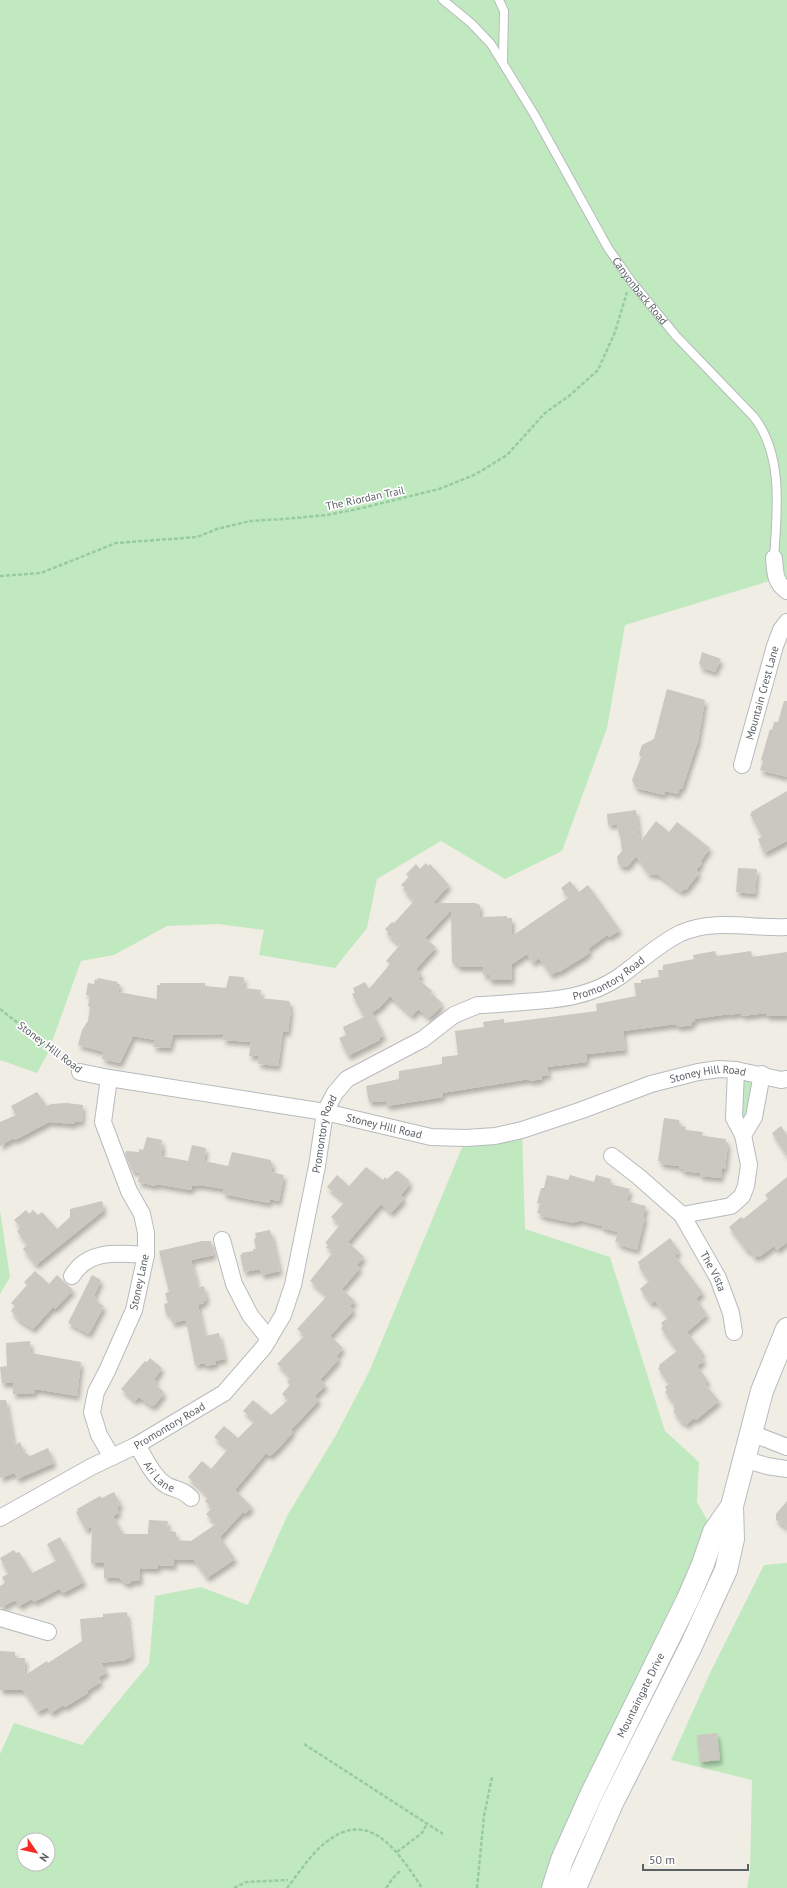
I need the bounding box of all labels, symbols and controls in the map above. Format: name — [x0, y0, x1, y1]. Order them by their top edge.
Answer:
street label: Canyonback Road — [609, 254, 671, 328]
street label: The Riordan Trail — [324, 483, 406, 513]
street label: Mountain Crest Lane — [742, 644, 782, 741]
street label: Promontory Road — [571, 953, 647, 1003]
street label: Stoney Hill Road — [15, 1018, 85, 1076]
street label: Stoney Hill Road — [668, 1062, 747, 1086]
street label: Promontory Road — [309, 1092, 340, 1174]
street label: Stoney Hill Road — [345, 1110, 423, 1142]
street label: The Vista — [697, 1249, 729, 1293]
street label: Stoney Lane — [126, 1252, 152, 1311]
street label: Promontory Road — [131, 1399, 208, 1452]
street label: Ari Lane — [141, 1458, 177, 1495]
street label: Mountaingate Drive — [614, 1650, 667, 1740]
north arrow — [16, 1832, 56, 1872]
scale bar — [643, 1846, 748, 1872]
text: N — [36, 1851, 52, 1865]
text: 50 m — [649, 1852, 675, 1867]

